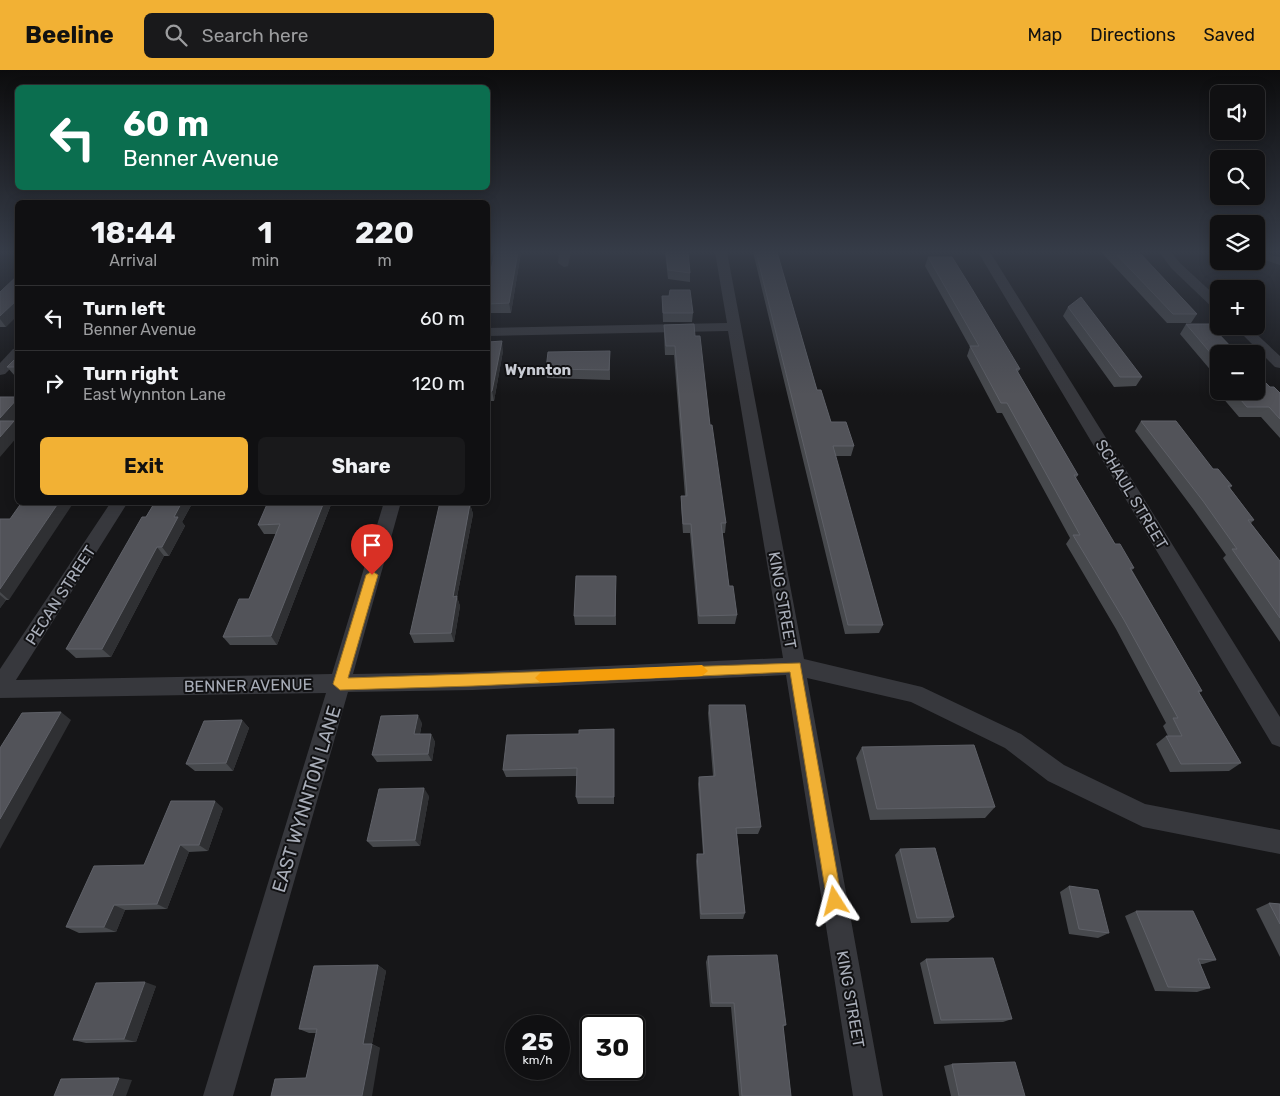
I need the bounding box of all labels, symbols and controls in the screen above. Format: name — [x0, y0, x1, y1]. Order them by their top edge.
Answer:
search box — [144, 13, 494, 58]
text: Beeline — [25, 21, 114, 49]
icon: search — [162, 21, 190, 49]
text: Search here — [202, 24, 308, 47]
text: Map — [1027, 24, 1062, 46]
text: Directions — [1090, 24, 1176, 46]
text: Saved — [1204, 24, 1255, 46]
map controls — [1210, 85, 1265, 400]
button: sound — [1210, 85, 1265, 140]
text: 60 m — [123, 103, 209, 145]
icon: left — [40, 105, 105, 170]
text: Benner Avenue — [123, 145, 279, 172]
button: search — [1210, 150, 1265, 205]
text: 18:44 — [91, 215, 176, 251]
text: 1 — [258, 215, 273, 251]
text: 220 — [355, 215, 414, 251]
button: layers — [1210, 215, 1265, 270]
text: Arrival — [109, 251, 157, 270]
text: min — [251, 251, 279, 270]
text: m — [377, 251, 392, 270]
button: + — [1210, 280, 1265, 335]
text: Turn left — [83, 297, 165, 320]
icon: left — [40, 304, 68, 332]
text: 60 m — [420, 307, 465, 330]
text: Benner Avenue — [83, 320, 196, 339]
button: − — [1210, 345, 1265, 400]
district label: Wynnton — [505, 361, 571, 379]
text: Turn right — [83, 362, 178, 385]
icon: right — [40, 369, 68, 397]
text: 120 m — [412, 372, 465, 395]
text: East Wynnton Lane — [83, 385, 226, 404]
street label: SCHAUL STREET — [1091, 436, 1172, 553]
button: Exit — [40, 437, 248, 495]
button: Share — [258, 437, 465, 495]
pin — [351, 524, 393, 575]
icon: arrive — [358, 531, 386, 559]
street label: PECAN STREET — [21, 542, 100, 648]
street label: KING STREET — [765, 550, 800, 650]
street label: BENNER AVENUE — [184, 675, 312, 696]
street label: EAST WYNNTON LANE — [267, 703, 346, 895]
position arrow — [808, 874, 860, 926]
street label: KING STREET — [833, 949, 868, 1049]
speed limit sign: 30 — [580, 1015, 645, 1080]
text: 25 — [521, 1027, 554, 1056]
text: km/h — [523, 1053, 552, 1067]

